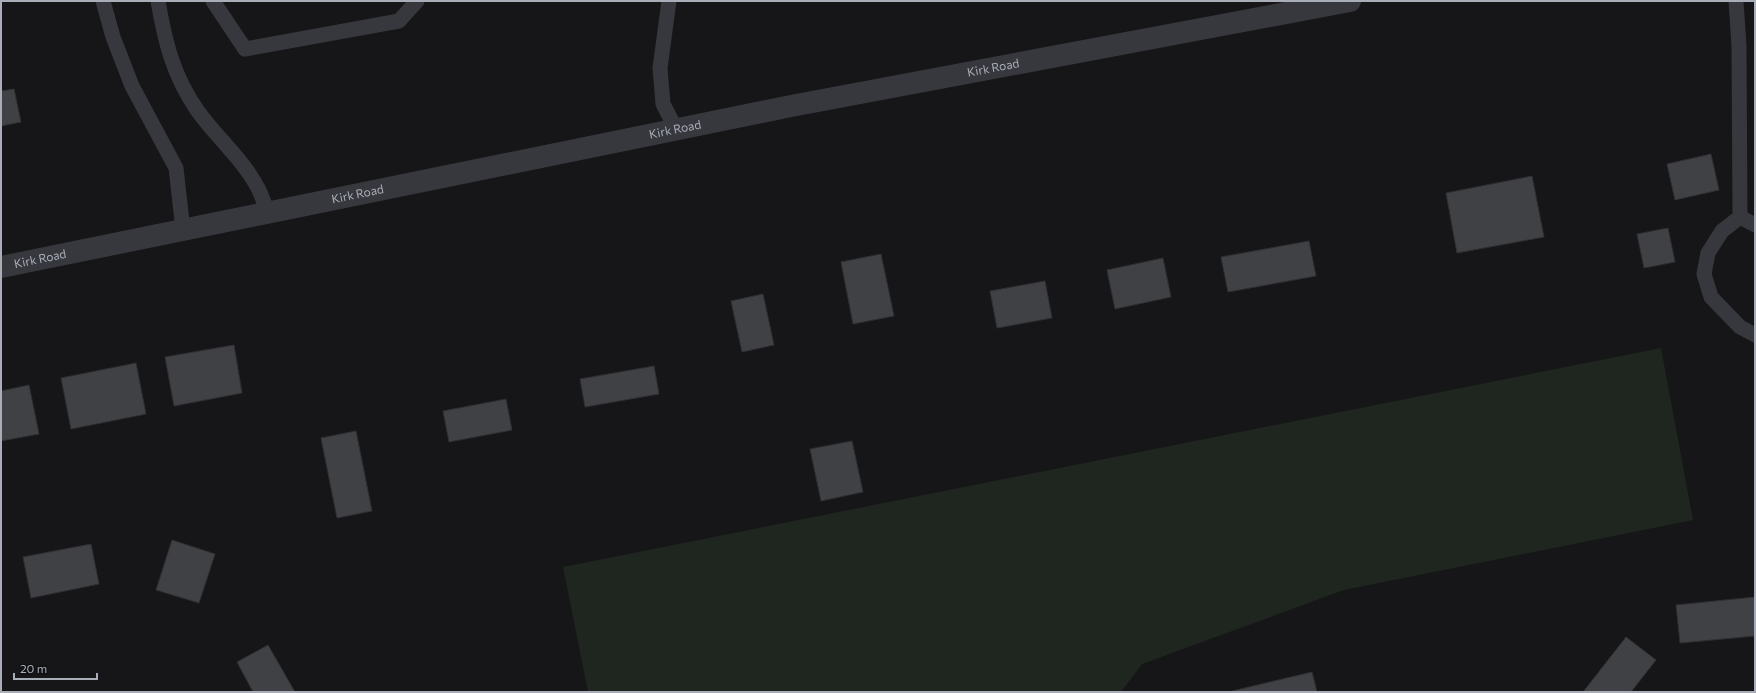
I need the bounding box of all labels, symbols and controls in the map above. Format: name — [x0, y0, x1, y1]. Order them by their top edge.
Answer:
street label: Kirk Road — [966, 55, 1020, 79]
street label: Kirk Road — [648, 116, 702, 141]
street label: Kirk Road — [330, 181, 385, 205]
street label: Kirk Road — [13, 246, 67, 270]
scale bar — [14, 655, 97, 681]
text: 20 m — [20, 661, 47, 675]

